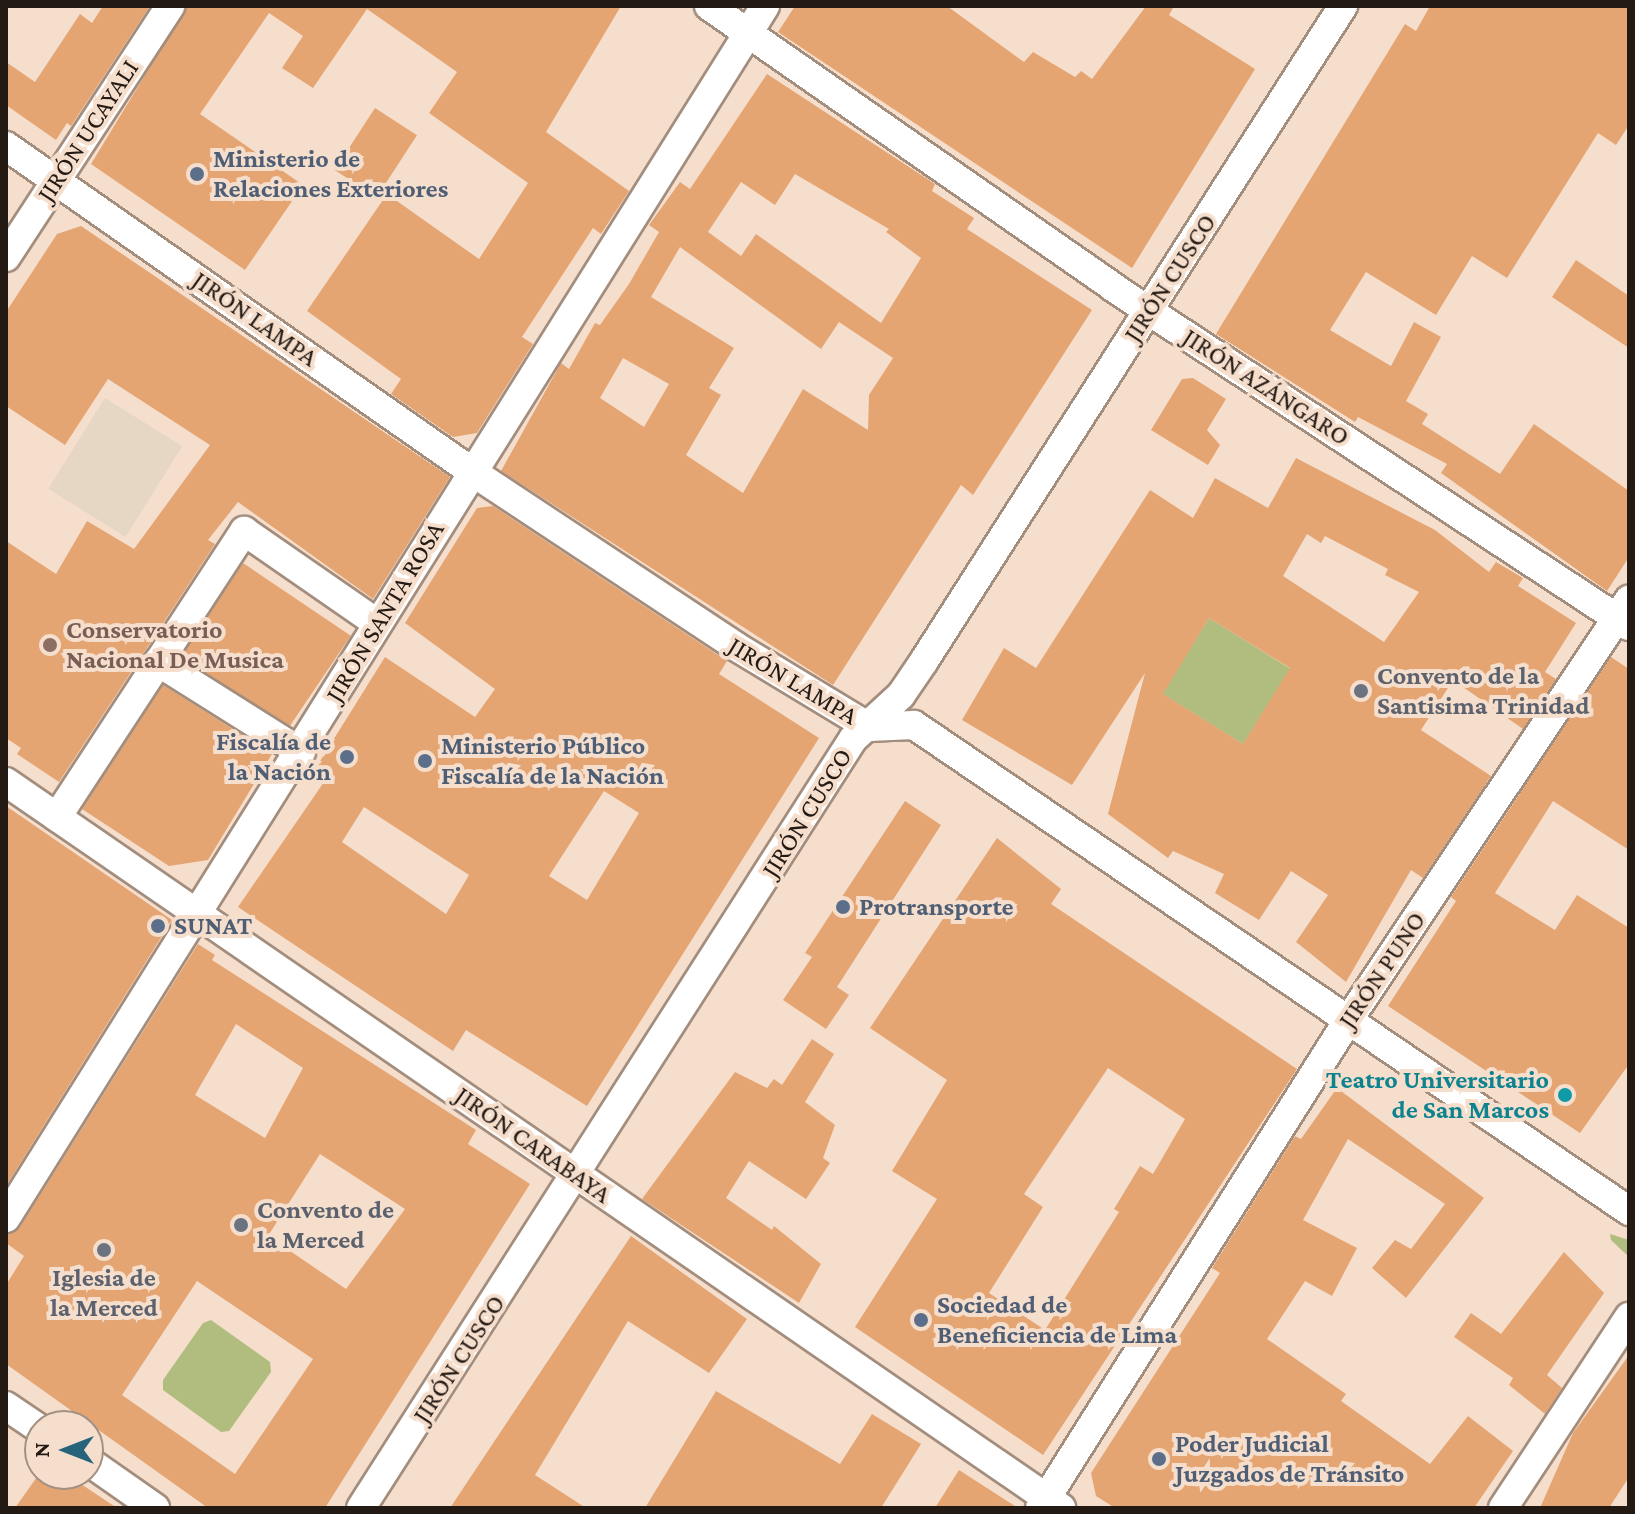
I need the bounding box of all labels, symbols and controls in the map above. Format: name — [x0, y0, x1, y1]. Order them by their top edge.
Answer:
street label: JIRÓN UCAYALI — [30, 54, 146, 208]
place label: Ministerio de Relaciones Exteriores — [213, 143, 448, 204]
marker: Ministerio de Relaciones Exteriores — [188, 165, 206, 183]
street label: JIRÓN CUSCO — [1117, 208, 1223, 348]
street label: JIRÓN LAMPA — [186, 264, 324, 374]
street label: JIRÓN AZÁNGARO — [1177, 322, 1355, 452]
street label: JIRÓN SANTA ROSA — [319, 516, 451, 708]
place label: Conservatorio Nacional De Musica — [66, 614, 284, 676]
street label: JIRÓN LAMPA — [723, 630, 863, 732]
marker: Conservatorio Nacional De Musica — [41, 636, 59, 654]
place label: Convento de la Santisima Trinidad — [1377, 660, 1589, 722]
marker: Convento de la Santisima Trinidad — [1352, 682, 1370, 700]
place label: Fiscalía de la Nación — [216, 726, 331, 788]
place label: Ministerio Público Fiscalía de la Nación — [441, 730, 664, 792]
street label: JIRÓN CUSCO — [755, 743, 859, 883]
marker: Fiscalía de la Nación — [338, 748, 356, 766]
marker: Ministerio Público Fiscalía de la Nación — [416, 752, 434, 770]
place label: Protransporte — [859, 891, 1014, 923]
marker: Protransporte — [834, 898, 852, 916]
street label: JIRÓN PUNO — [1332, 906, 1432, 1034]
place label: SUNAT — [174, 910, 252, 942]
marker: SUNAT — [149, 917, 167, 935]
place label: Teatro Universitario de San Marcos — [1326, 1064, 1549, 1126]
street label: JIRÓN CARABAYA — [449, 1080, 617, 1210]
marker: Teatro Universitario de San Marcos — [1556, 1086, 1574, 1104]
place label: Convento de la Merced — [257, 1194, 394, 1256]
marker: Convento de la Merced — [232, 1216, 250, 1234]
marker: Iglesia de la Merced — [95, 1241, 113, 1259]
place label: Iglesia de la Merced — [50, 1262, 158, 1324]
street label: JIRÓN CUSCO — [406, 1289, 512, 1429]
place label: Sociedad de Beneficiencia de Lima — [937, 1289, 1177, 1350]
marker: Sociedad de Beneficiencia de Lima — [912, 1311, 930, 1329]
north arrow — [24, 1410, 104, 1490]
place label: Poder Judicial Juzgados de Tránsito — [1175, 1428, 1404, 1490]
text: N — [29, 1443, 54, 1458]
marker: Poder Judicial Juzgados de Tránsito — [1150, 1450, 1168, 1468]

